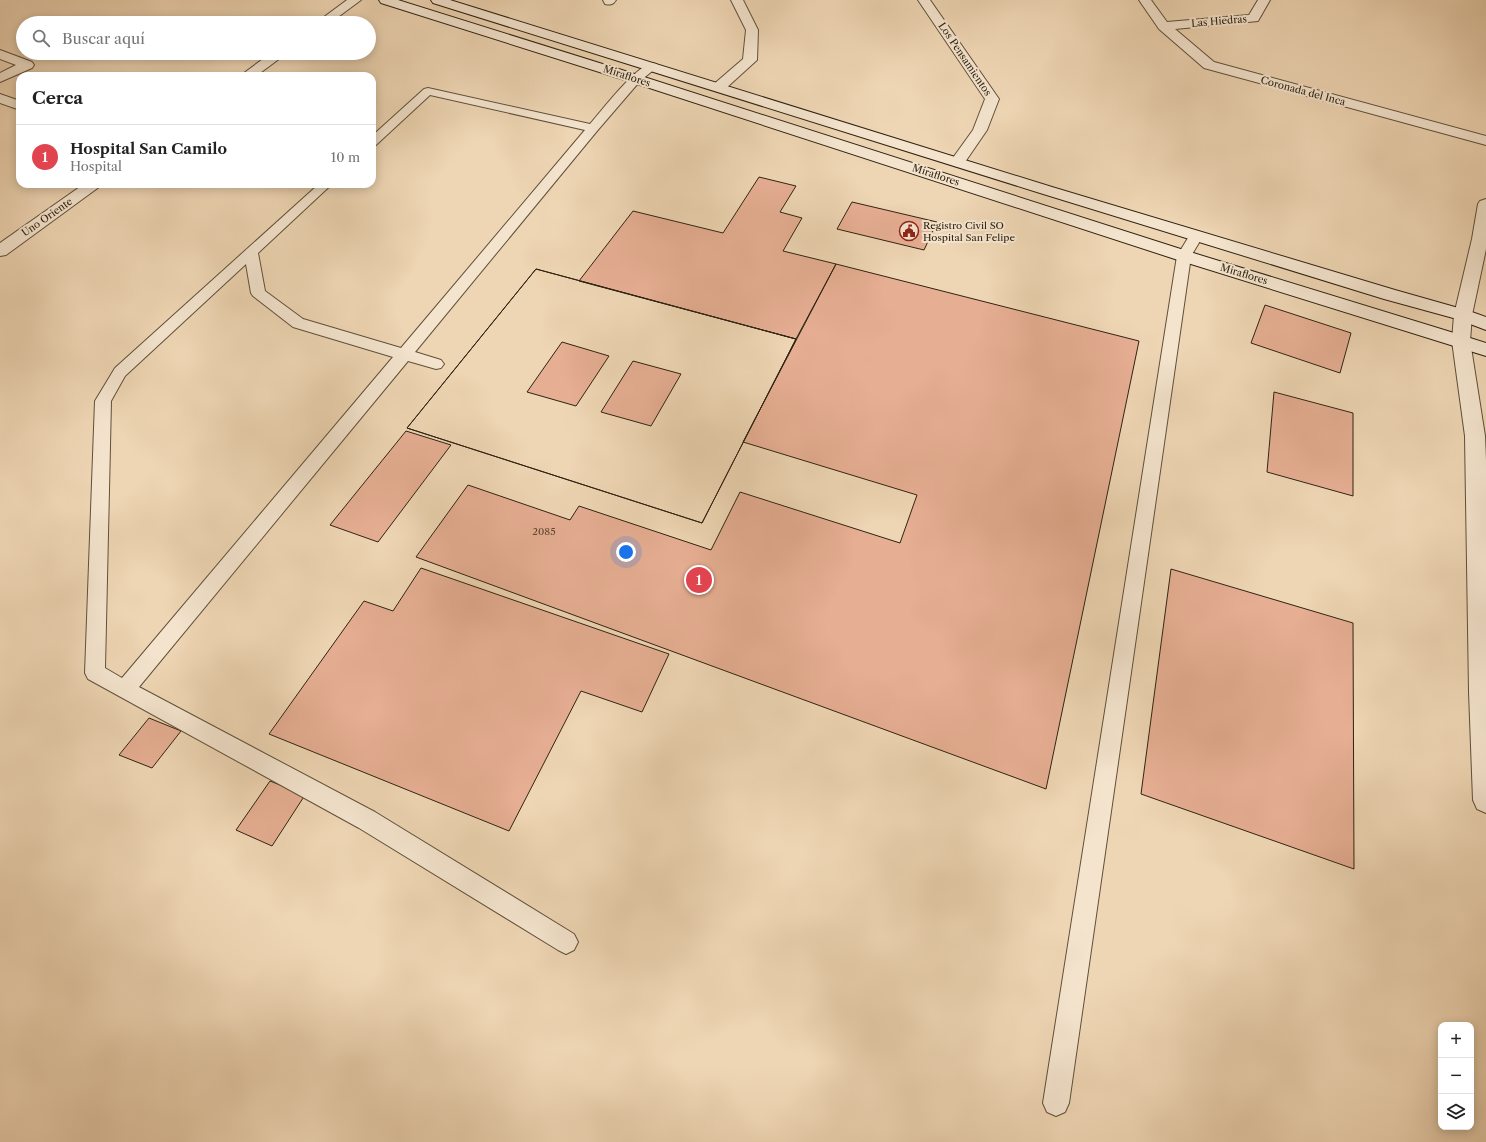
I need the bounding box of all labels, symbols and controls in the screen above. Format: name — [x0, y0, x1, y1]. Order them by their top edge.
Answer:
street label: Las Hiedras — [1191, 12, 1247, 30]
search box — [16, 16, 376, 60]
street label: Los Pensamientos — [936, 20, 994, 98]
icon: search — [30, 27, 52, 49]
text: Buscar aquí — [62, 29, 145, 48]
street label: Miraflores — [602, 62, 652, 90]
street label: Coronada del Inca — [1259, 73, 1348, 109]
text: Cerca — [32, 88, 83, 108]
text: Hospital San Camilo — [70, 139, 227, 158]
text: 1 — [42, 149, 48, 165]
text: 10 m — [331, 149, 360, 165]
text: Hospital — [70, 158, 122, 174]
street label: Miraflores — [911, 161, 961, 189]
street label: Uno Oriente — [19, 195, 75, 239]
place label: Registro Civil SO Hospital San Felipe — [923, 219, 1015, 244]
public building icon: Registro Civil SO Hospital San Felipe — [898, 220, 920, 242]
street label: Miraflores — [1219, 261, 1269, 287]
house number: 2085 — [532, 525, 556, 538]
your location — [616, 542, 636, 562]
pin: 1 — [686, 565, 712, 595]
map controls — [1438, 1022, 1474, 1130]
button: + — [1438, 1022, 1474, 1058]
button: − — [1438, 1058, 1474, 1094]
button: layers — [1438, 1094, 1474, 1130]

